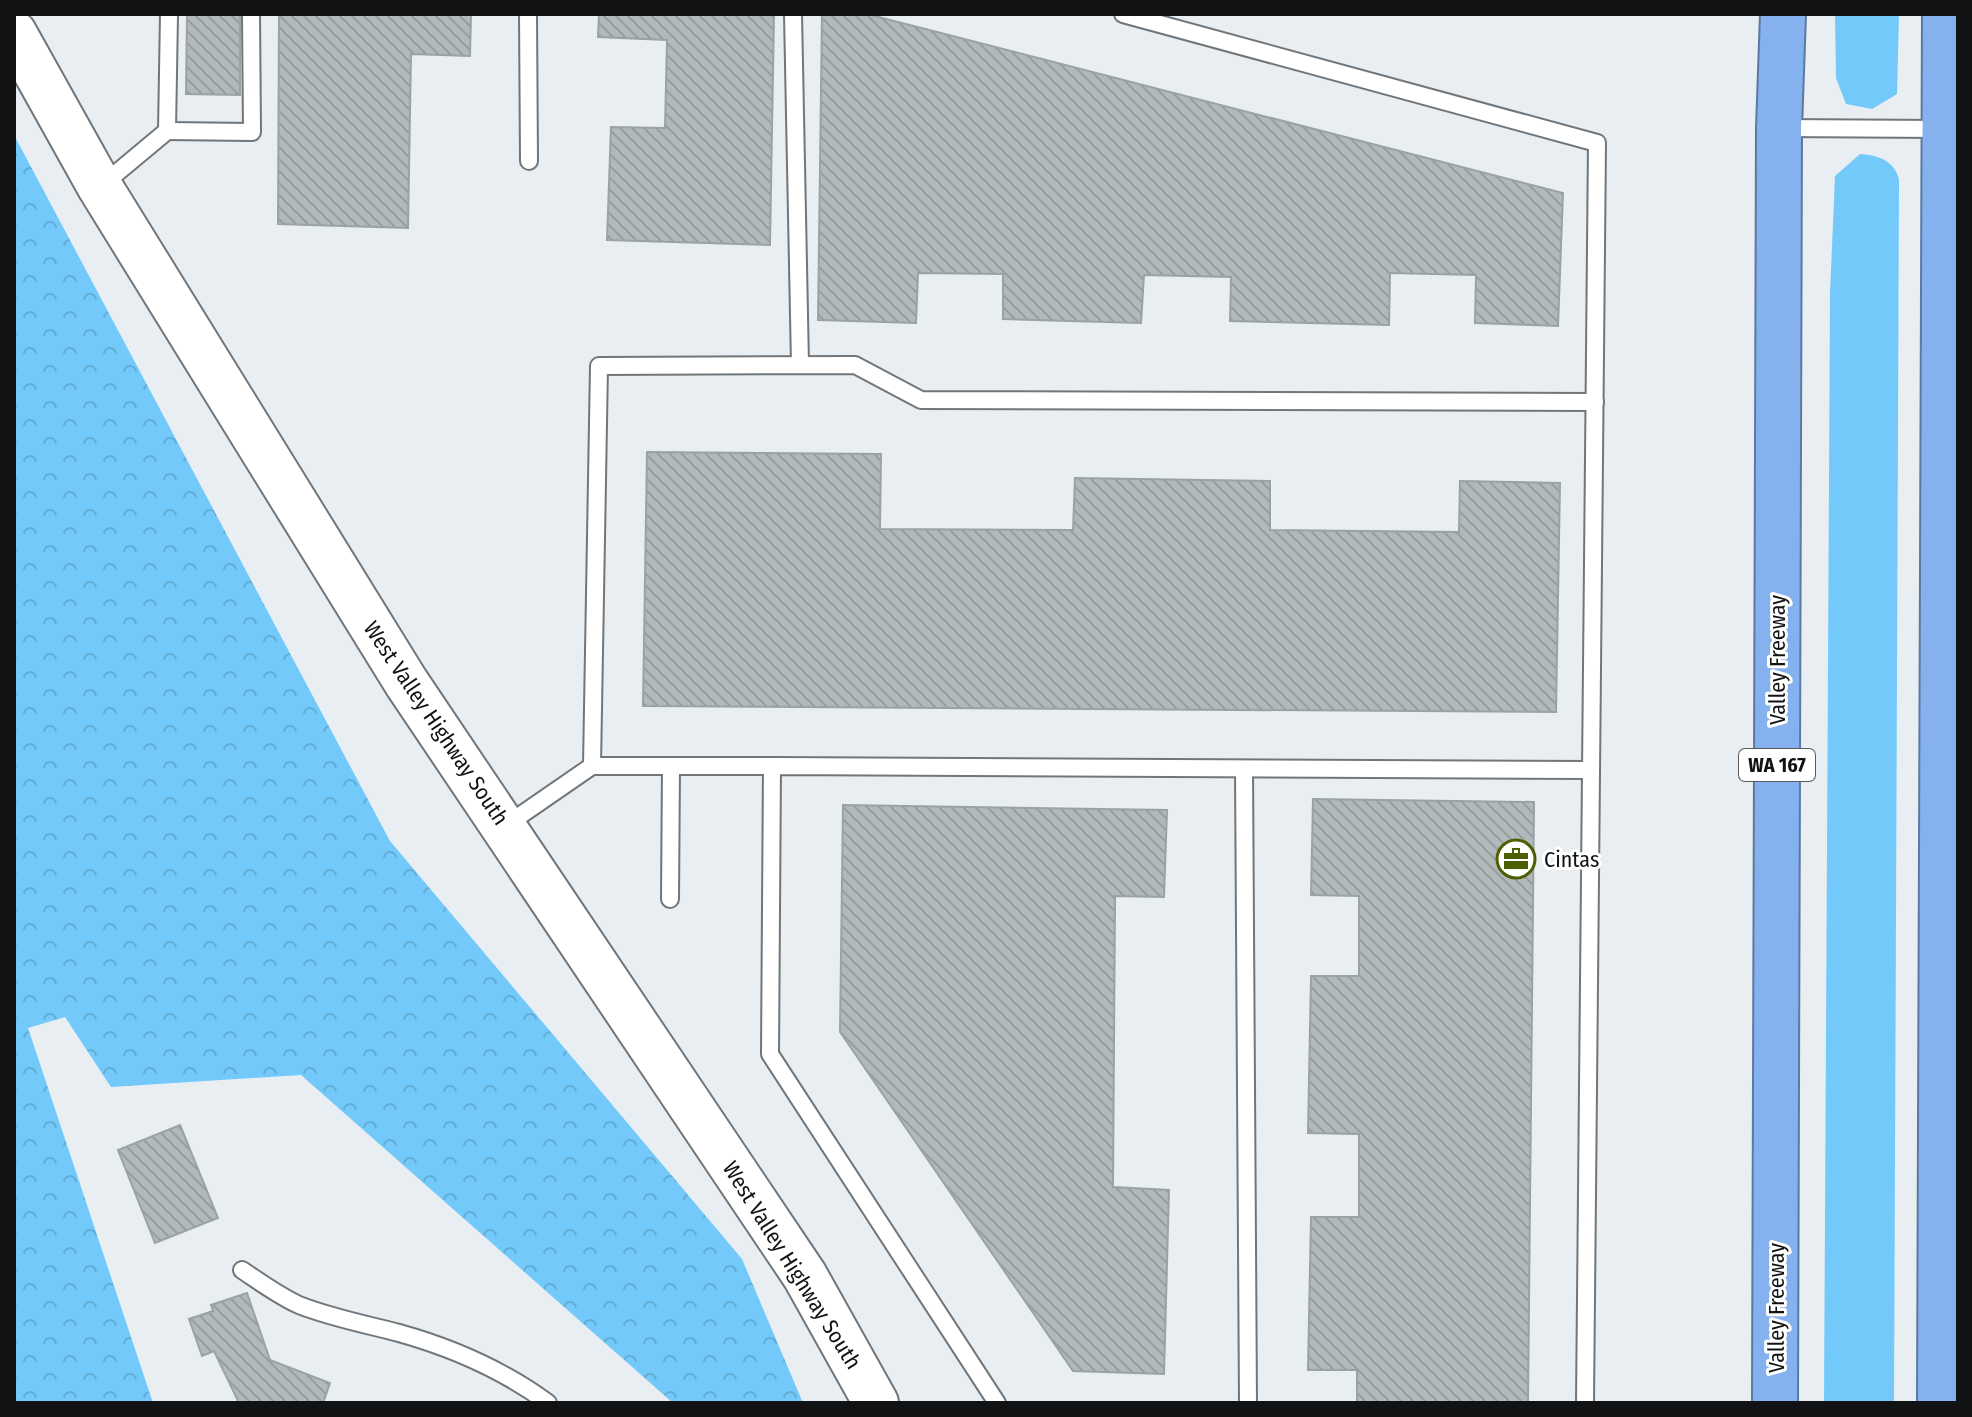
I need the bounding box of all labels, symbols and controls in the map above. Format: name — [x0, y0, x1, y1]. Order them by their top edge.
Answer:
street label: Valley Freeway — [1764, 595, 1791, 725]
street label: West Valley Highway South — [358, 616, 514, 830]
road number: WA 167 — [1739, 749, 1815, 781]
office icon: Cintas — [1495, 838, 1537, 880]
place label: Cintas — [1544, 846, 1599, 873]
street label: West Valley Highway South — [717, 1156, 867, 1374]
street label: Valley Freeway — [1763, 1243, 1790, 1373]

